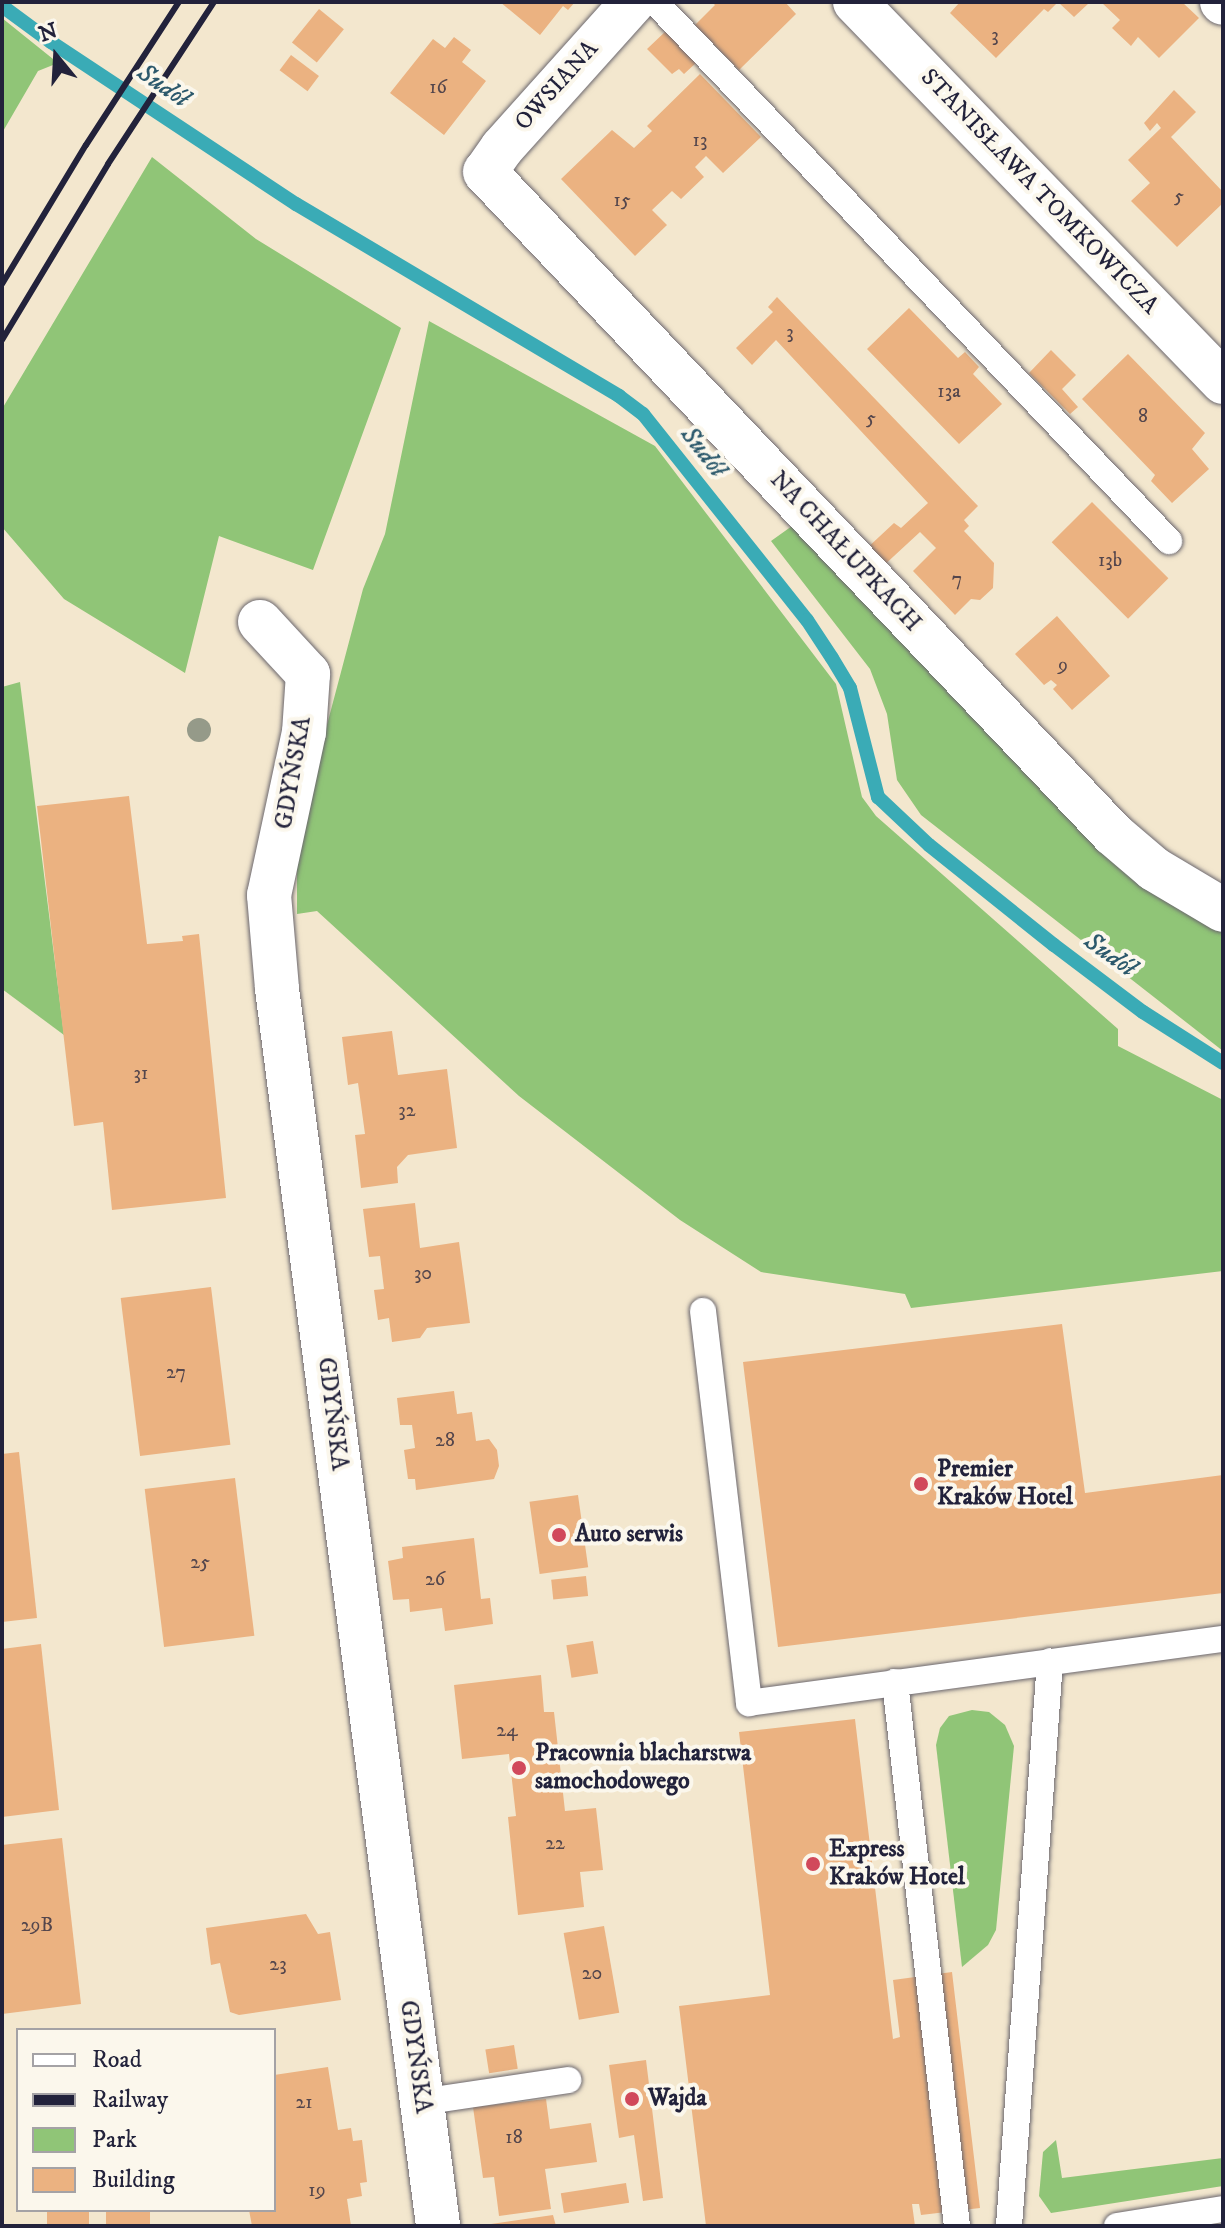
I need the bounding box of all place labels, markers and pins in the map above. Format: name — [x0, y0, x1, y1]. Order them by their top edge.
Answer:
place label: Premier Kraków Hotel — [937, 1456, 1073, 1512]
marker: Premier Kraków Hotel — [912, 1475, 930, 1493]
place label: Auto serwis — [575, 1521, 683, 1549]
marker: Auto serwis — [550, 1526, 568, 1544]
place label: Pracownia blacharstwa samochodowego — [535, 1740, 751, 1796]
marker: Pracownia blacharstwa samochodowego — [510, 1759, 528, 1777]
place label: Express Kraków Hotel — [829, 1836, 965, 1892]
marker: Express Kraków Hotel — [804, 1855, 822, 1873]
place label: Wajda — [648, 2085, 707, 2113]
marker: Wajda — [623, 2090, 641, 2108]

